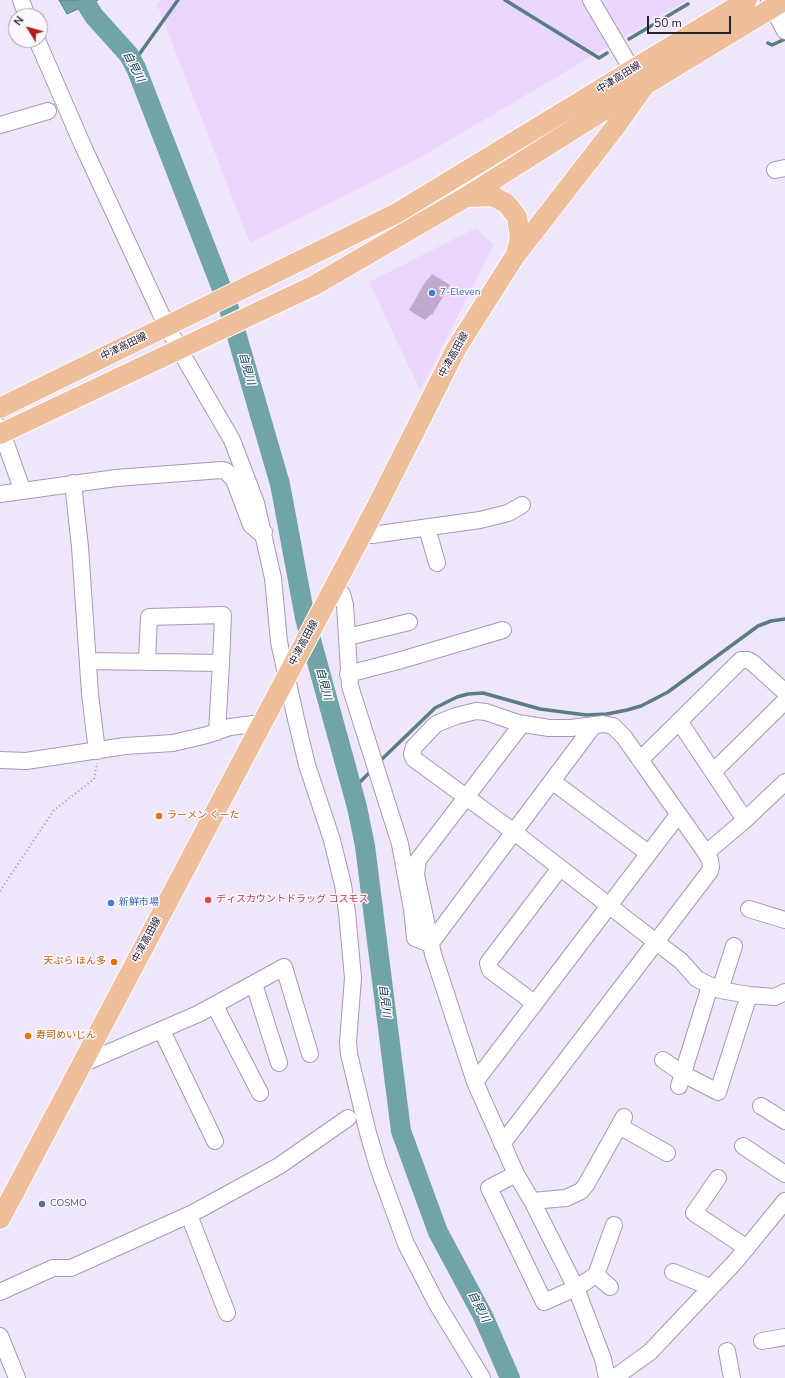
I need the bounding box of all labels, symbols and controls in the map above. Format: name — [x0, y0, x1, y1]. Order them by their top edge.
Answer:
north arrow — [8, 8, 48, 48]
scale bar — [649, 8, 733, 34]
text: N — [10, 13, 27, 29]
text: 50 m — [654, 15, 682, 31]
water label: 自見川 — [119, 49, 147, 85]
street label: 中津高田線 — [595, 60, 643, 96]
place label: 7-Eleven — [440, 287, 480, 299]
marker: 7-Eleven — [427, 288, 437, 298]
street label: 中津高田線 — [437, 330, 471, 380]
street label: 中津高田線 — [99, 331, 149, 363]
water label: 自見川 — [235, 351, 257, 387]
street label: 中津高田線 — [287, 618, 321, 668]
water label: 自見川 — [312, 666, 334, 702]
place label: ラーメン くーた — [167, 810, 240, 822]
marker: ラーメン くーた — [154, 811, 164, 821]
place label: ディスカウントドラッグ コスモス — [216, 894, 369, 906]
marker: ディスカウントドラッグ コスモス — [203, 895, 213, 905]
place label: 新鮮市場 — [119, 897, 159, 909]
marker: 新鮮市場 — [106, 898, 116, 908]
street label: 中津高田線 — [130, 915, 164, 965]
place label: 天ぷら ほん多 — [43, 956, 106, 968]
marker: 天ぷら ほん多 — [109, 957, 119, 967]
water label: 自見川 — [375, 984, 393, 1018]
place label: 寿司めいじん — [36, 1030, 96, 1042]
marker: 寿司めいじん — [23, 1031, 33, 1041]
place label: COSMO — [50, 1198, 87, 1210]
marker: COSMO — [37, 1199, 47, 1209]
water label: 自見川 — [465, 1289, 491, 1325]

